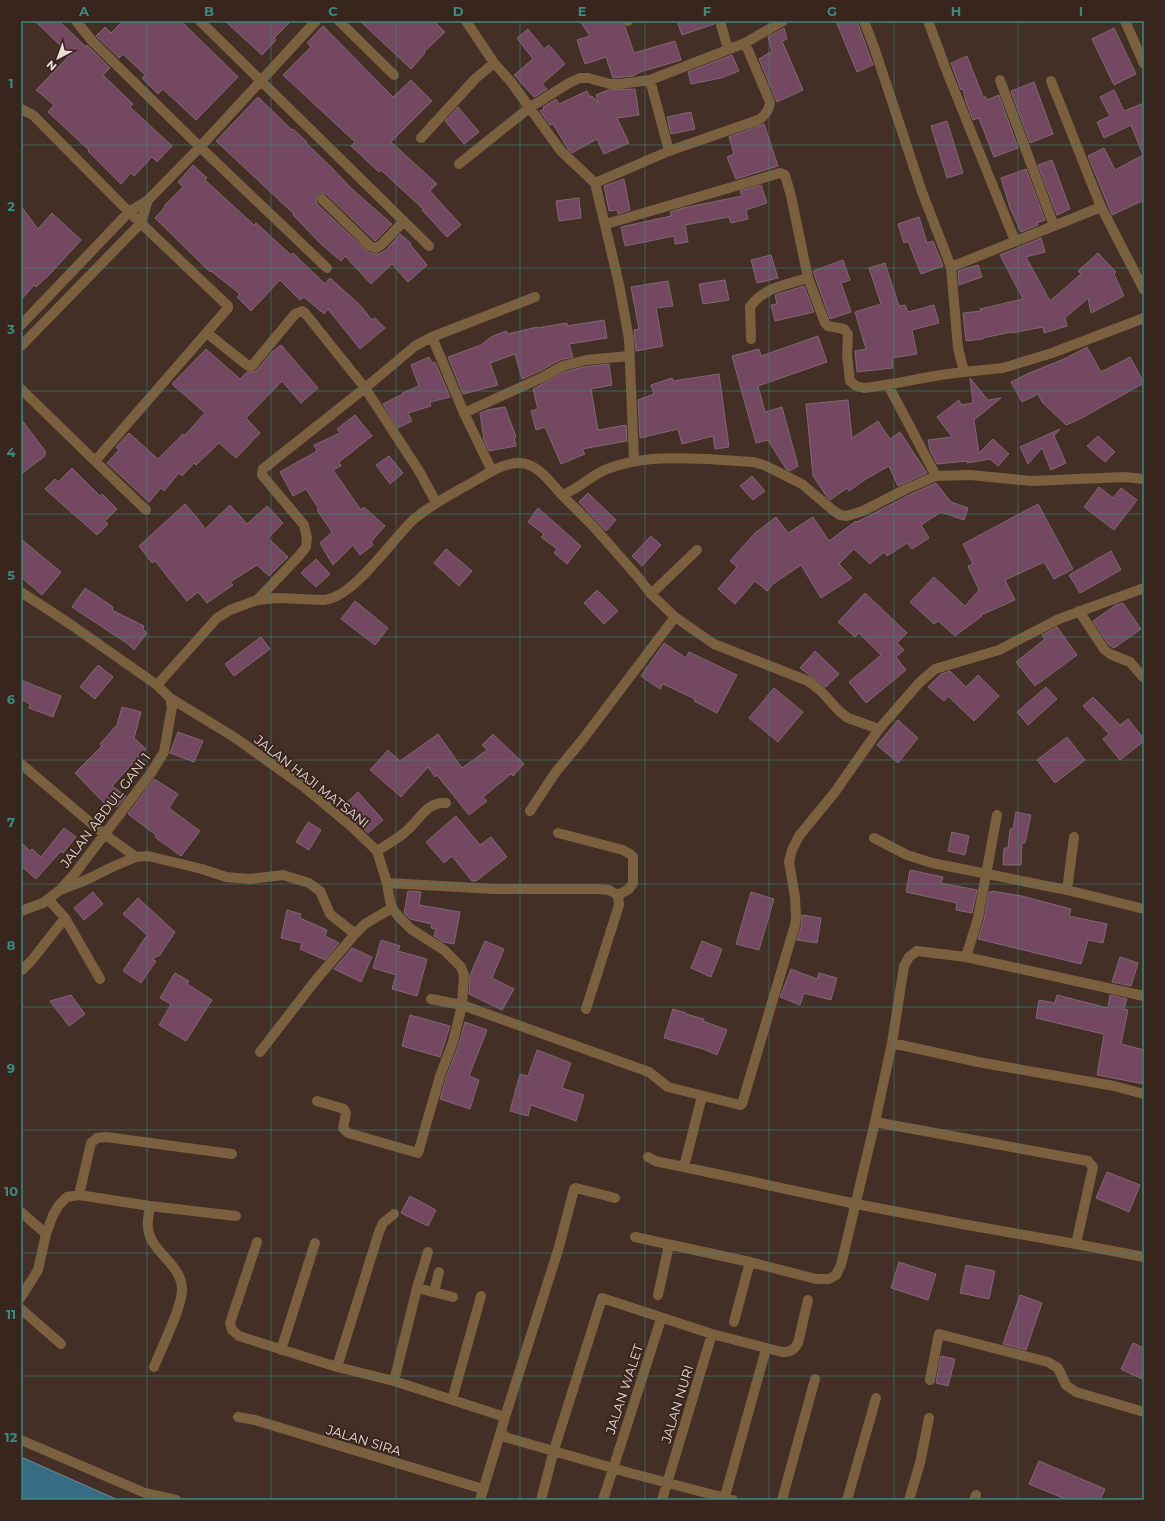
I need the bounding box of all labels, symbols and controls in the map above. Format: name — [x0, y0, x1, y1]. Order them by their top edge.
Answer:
text: A — [78, 3, 90, 19]
text: B — [204, 3, 214, 19]
text: C — [328, 3, 338, 19]
text: D — [453, 3, 464, 19]
text: E — [578, 3, 587, 19]
text: F — [703, 3, 711, 19]
text: G — [827, 3, 837, 19]
text: H — [951, 3, 961, 19]
text: I — [1079, 3, 1083, 19]
north arrow — [38, 38, 78, 78]
text: N — [43, 57, 59, 74]
text: 1 — [8, 75, 14, 91]
text: 2 — [7, 198, 15, 214]
text: 3 — [6, 321, 15, 337]
text: 4 — [7, 444, 16, 460]
text: 5 — [7, 567, 15, 583]
text: 6 — [7, 691, 16, 707]
street label: JALAN HAJI MATSANI — [251, 731, 372, 831]
street label: JALAN ABDUL GANI 1 — [56, 749, 153, 871]
text: 7 — [7, 814, 15, 830]
text: 8 — [7, 937, 16, 953]
text: 9 — [7, 1060, 15, 1076]
text: 10 — [4, 1183, 18, 1199]
text: 11 — [6, 1306, 16, 1322]
street label: JALAN WALET — [602, 1341, 646, 1437]
street label: JALAN NURI — [657, 1363, 696, 1446]
street label: JALAN SIRA — [324, 1421, 404, 1459]
text: 12 — [5, 1429, 18, 1445]

